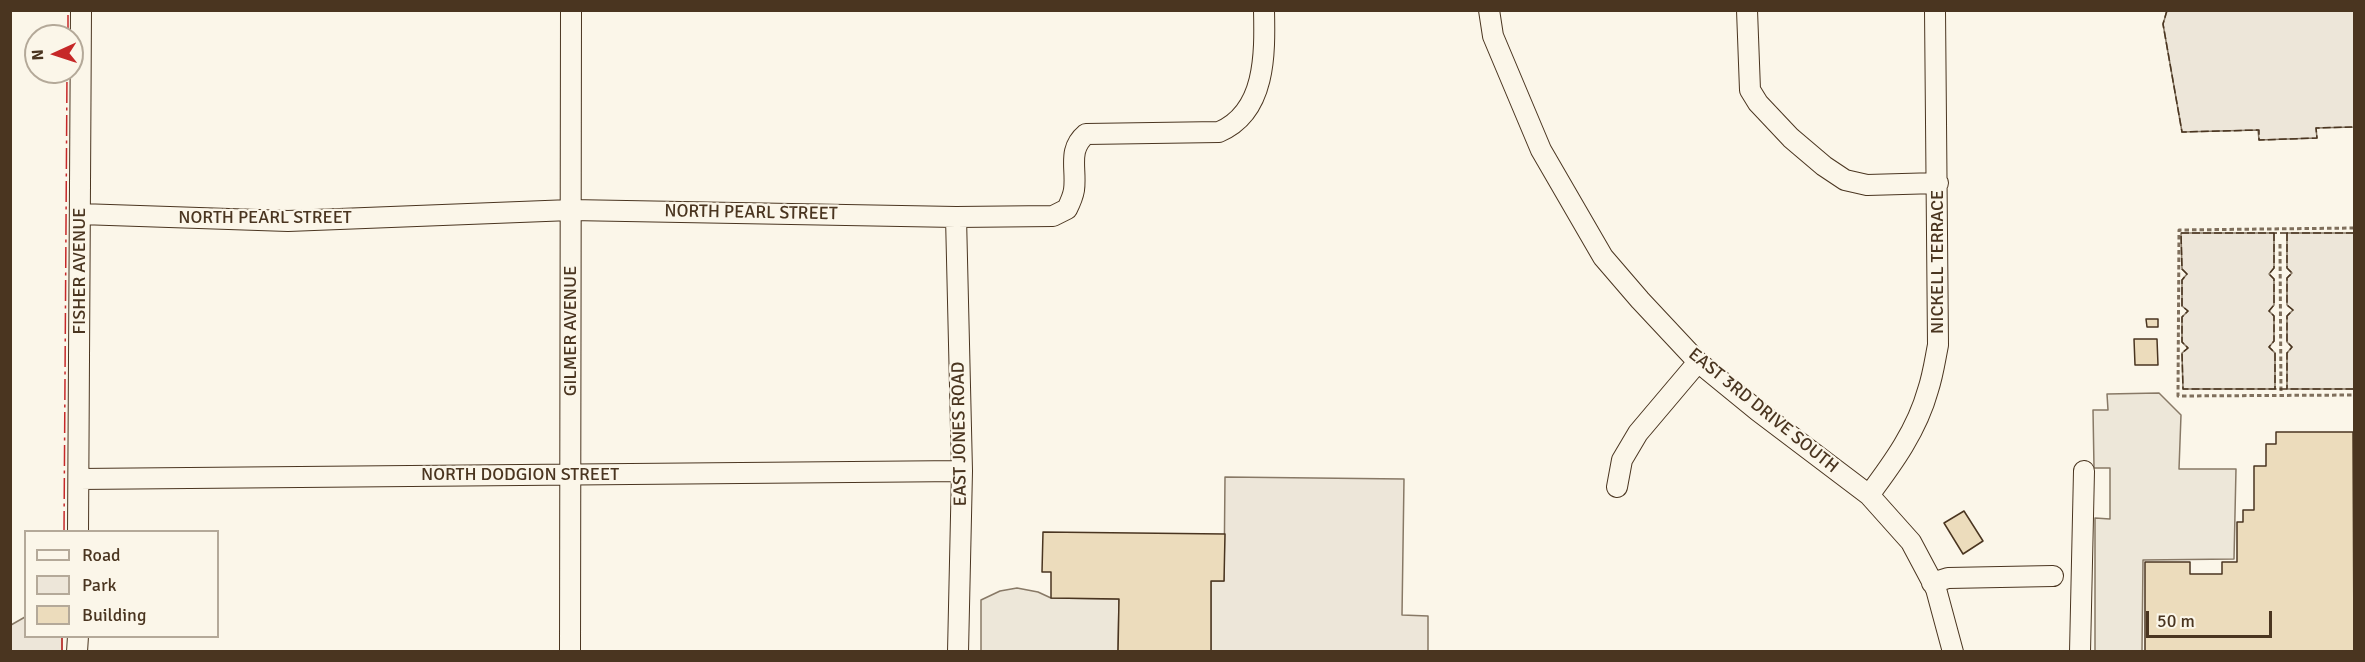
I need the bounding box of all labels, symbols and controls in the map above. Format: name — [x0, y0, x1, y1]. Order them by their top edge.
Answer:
north arrow — [24, 24, 84, 84]
text: N — [28, 49, 48, 61]
street label: NICKELL TERRACE — [1927, 190, 1949, 334]
street label: NORTH PEARL STREET — [664, 201, 838, 225]
street label: NORTH PEARL STREET — [178, 207, 352, 229]
street label: FISHER AVENUE — [69, 208, 91, 334]
street label: GILMER AVENUE — [560, 266, 582, 396]
street label: EAST 3RD DRIVE SOUTH — [1684, 344, 1842, 478]
street label: EAST JONES ROAD — [948, 362, 972, 506]
street label: NORTH DODGION STREET — [421, 464, 619, 486]
legend — [24, 530, 219, 638]
text: Road — [82, 544, 121, 566]
text: Park — [82, 574, 117, 596]
scale bar — [2149, 599, 2275, 637]
text: Building — [82, 604, 146, 626]
text: 50 m — [2157, 610, 2195, 632]

